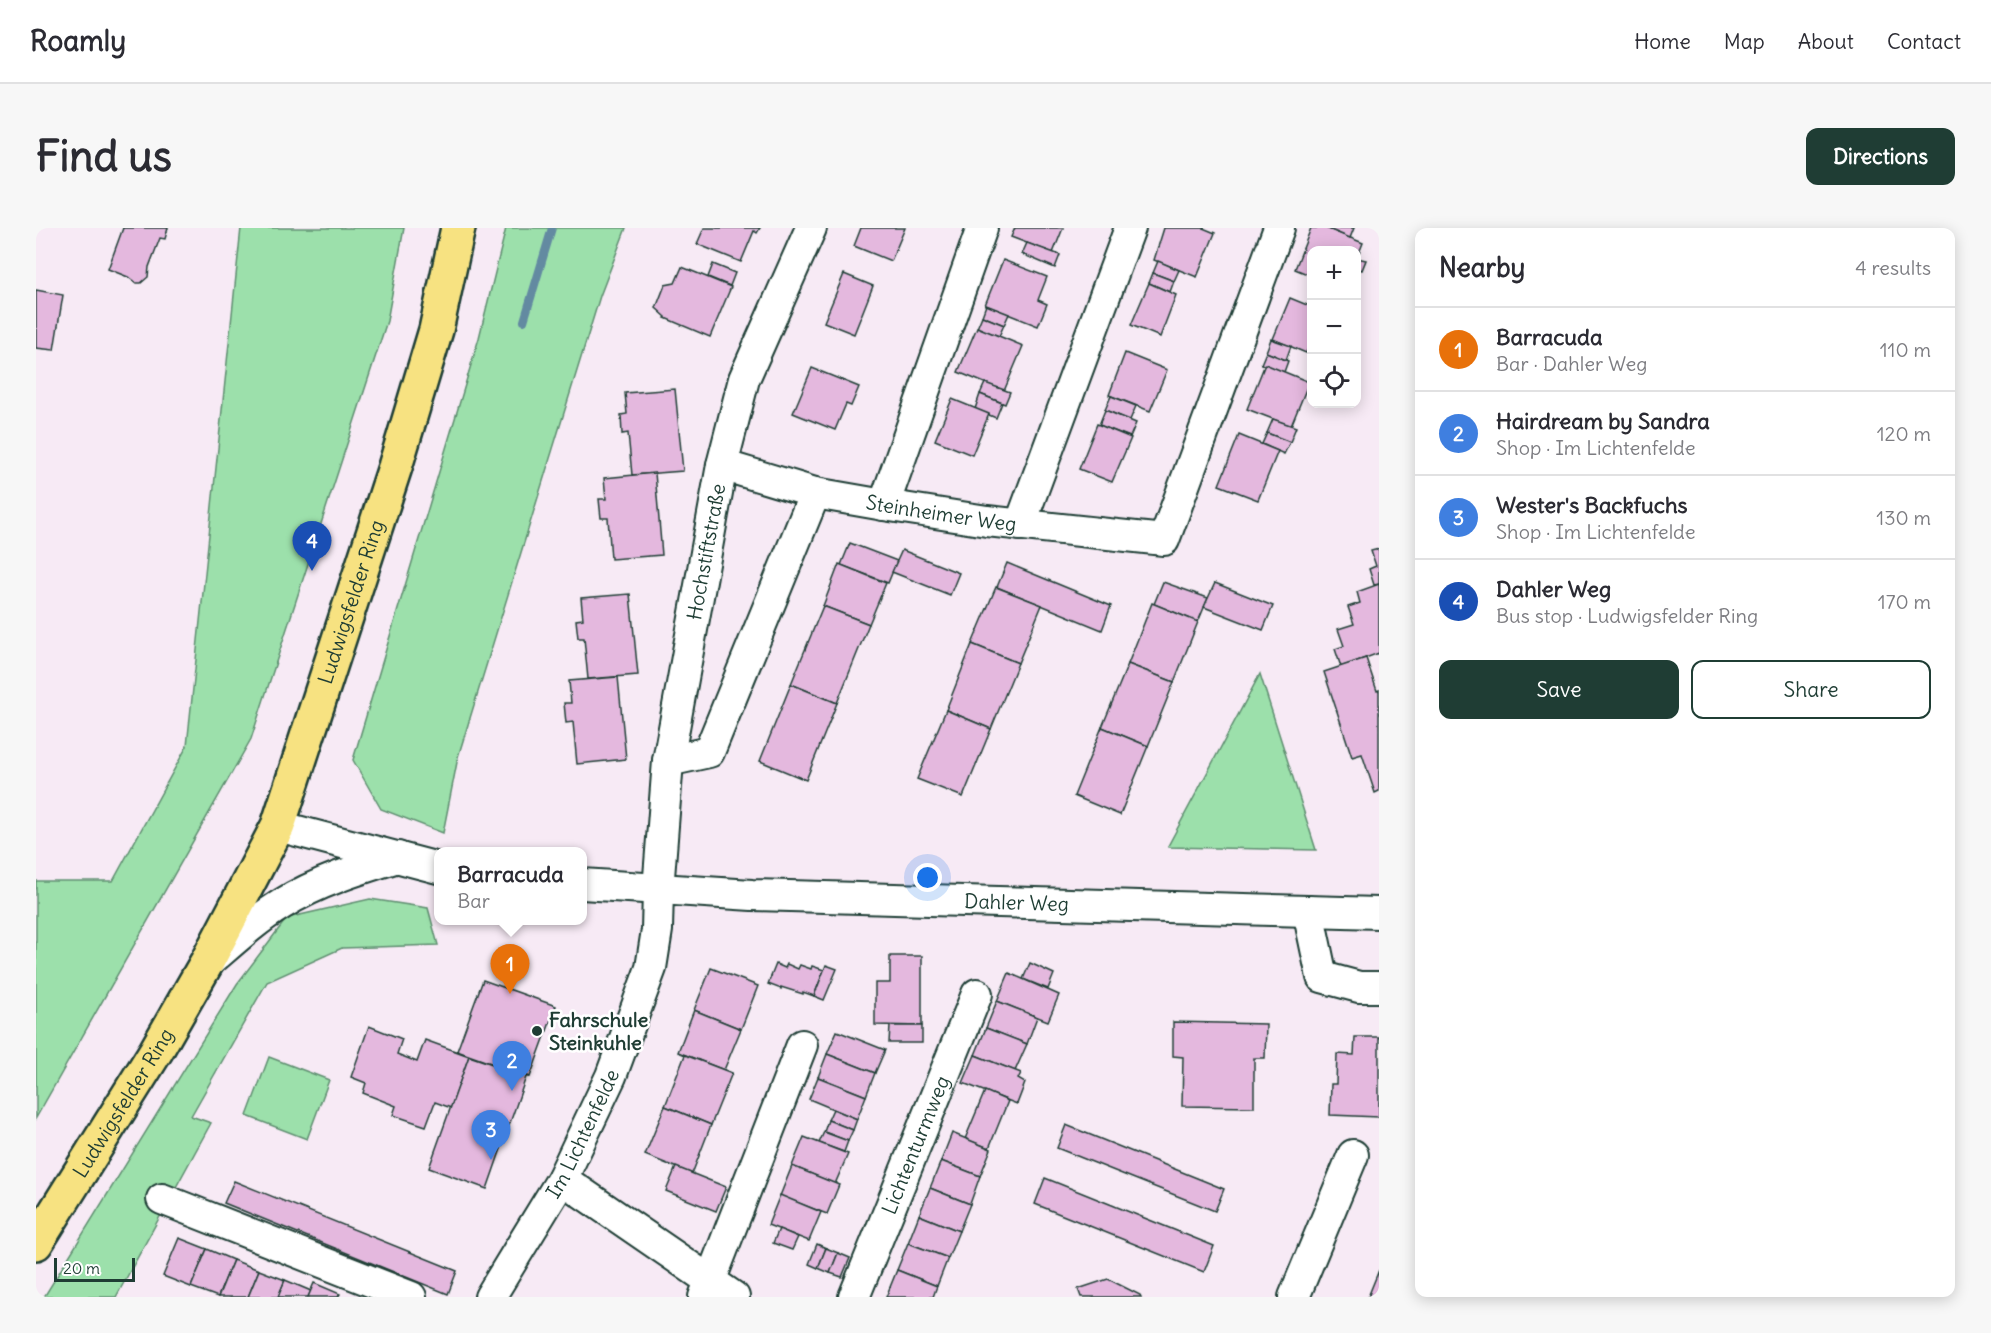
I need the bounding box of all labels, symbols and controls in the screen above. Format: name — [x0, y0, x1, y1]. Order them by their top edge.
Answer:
text: Roamly — [30, 23, 126, 59]
text: Home — [1634, 28, 1691, 55]
text: Map — [1724, 28, 1765, 55]
text: About — [1798, 28, 1854, 55]
text: Contact — [1887, 28, 1961, 55]
button: Directions — [1806, 128, 1955, 185]
text: Find us — [36, 130, 172, 182]
map controls — [1307, 246, 1361, 408]
button: + — [1307, 246, 1361, 300]
text: Nearby — [1439, 251, 1525, 284]
text: 4 results — [1855, 255, 1931, 280]
button: − — [1307, 300, 1361, 354]
text: Barracuda — [1496, 323, 1603, 351]
text: 1 — [1455, 337, 1462, 362]
text: 110 m — [1880, 337, 1931, 362]
text: Bar · Dahler Weg — [1496, 351, 1647, 376]
button: locate — [1307, 354, 1361, 408]
text: Hairdream by Sandra — [1496, 407, 1710, 435]
text: 2 — [1453, 421, 1464, 446]
text: 120 m — [1877, 421, 1931, 446]
text: Shop · Im Lichtenfelde — [1496, 435, 1696, 460]
street label: Hochstiftstraße — [681, 482, 730, 622]
street label: Steinheimer Weg — [864, 489, 1018, 536]
text: Wester's Backfuchs — [1496, 491, 1688, 519]
text: 3 — [1453, 505, 1464, 530]
text: 130 m — [1876, 505, 1931, 530]
street label: Ludwigsfelder Ring — [312, 517, 389, 687]
text: Shop · Im Lichtenfelde — [1496, 519, 1696, 544]
pin: 4 — [292, 522, 332, 571]
text: Dahler Weg — [1496, 575, 1611, 603]
text: 4 — [1453, 589, 1464, 614]
text: 170 m — [1878, 589, 1931, 614]
text: Bus stop · Ludwigsfelder Ring — [1496, 603, 1758, 628]
button: Save — [1439, 660, 1679, 719]
button: Share — [1691, 660, 1931, 719]
popup — [434, 847, 587, 925]
text: Barracuda — [457, 860, 564, 888]
your location — [913, 863, 942, 892]
text: Bar — [457, 888, 490, 913]
street label: Dahler Weg — [964, 888, 1069, 916]
pin: 1 — [490, 944, 530, 994]
place label: Fahrschule Steinkuhle — [549, 1007, 648, 1055]
street label: Ludwigsfelder Ring — [67, 1024, 178, 1182]
marker: Fahrschule Steinkuhle — [530, 1024, 544, 1038]
pin: 2 — [492, 1042, 532, 1091]
street label: Im Lichtenfelde — [540, 1066, 624, 1203]
street label: Lichtenturmweg — [876, 1072, 955, 1218]
pin: 3 — [472, 1110, 510, 1160]
scale bar — [54, 1255, 135, 1282]
text: 20 m — [63, 1258, 100, 1278]

